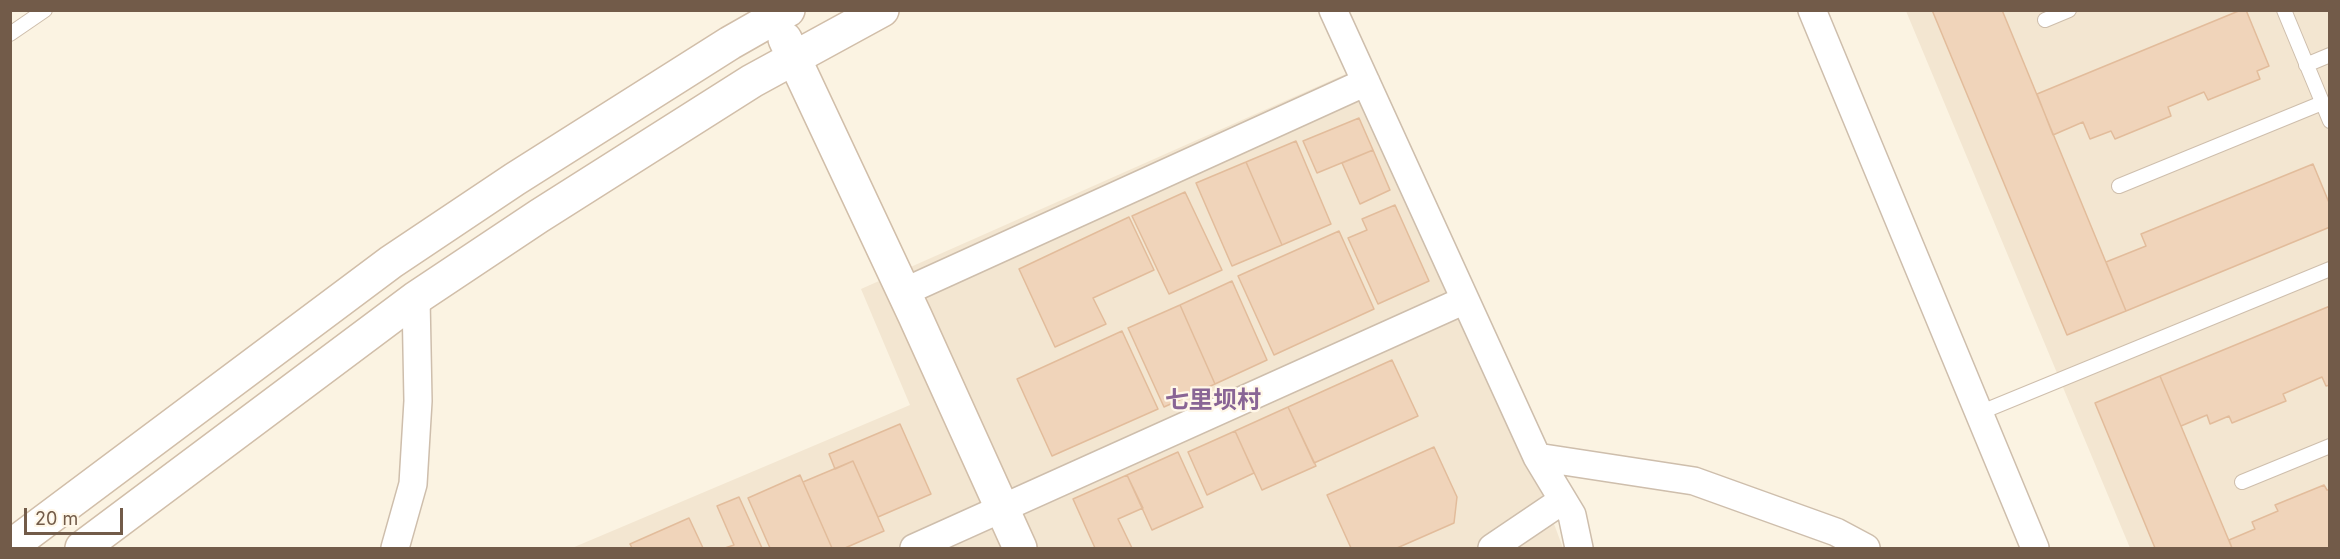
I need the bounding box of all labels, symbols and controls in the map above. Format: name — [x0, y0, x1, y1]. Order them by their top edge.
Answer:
district label: 七里坝村 — [1165, 387, 1261, 415]
scale bar — [27, 496, 126, 534]
text: 20 m — [35, 508, 78, 529]

